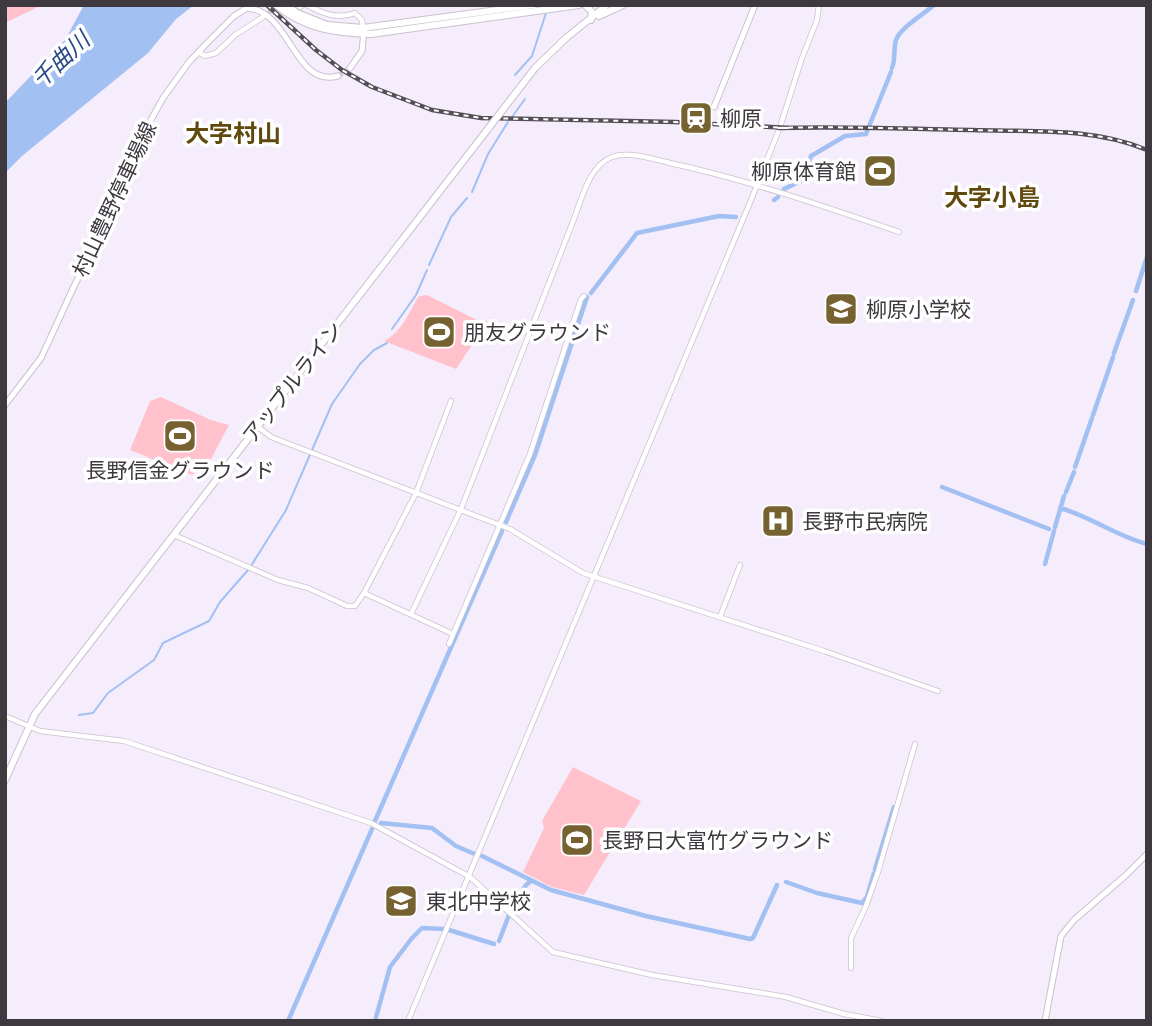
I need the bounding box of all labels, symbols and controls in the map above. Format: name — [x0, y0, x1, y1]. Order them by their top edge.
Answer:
water label: 千曲川 — [24, 22, 98, 94]
station icon: 柳原 — [677, 99, 715, 137]
place label: 柳原 — [720, 104, 762, 132]
district label: 大字村山 — [185, 116, 281, 149]
street label: 村山豊野停車場線 — [66, 117, 162, 281]
sports icon: 柳原体育館 — [861, 152, 899, 190]
place label: 柳原体育館 — [751, 157, 856, 185]
district label: 大字小島 — [944, 180, 1040, 213]
school or university icon: 柳原小学校 — [822, 290, 860, 328]
place label: 柳原小学校 — [866, 295, 971, 323]
sports icon: 朋友グラウンド — [420, 313, 458, 351]
street label: アップルライン — [236, 315, 348, 449]
place label: 朋友グラウンド — [464, 318, 611, 346]
sports icon: 長野信金グラウンド — [161, 417, 199, 455]
place label: 長野信金グラウンド — [86, 456, 275, 484]
hospital icon: 長野市民病院 — [759, 502, 797, 540]
place label: 長野市民病院 — [802, 507, 928, 535]
sports icon: 長野日大富竹グラウンド — [558, 821, 596, 859]
place label: 長野日大富竹グラウンド — [602, 826, 833, 854]
school or university icon: 東北中学校 — [382, 882, 420, 920]
place label: 東北中学校 — [426, 887, 531, 915]

